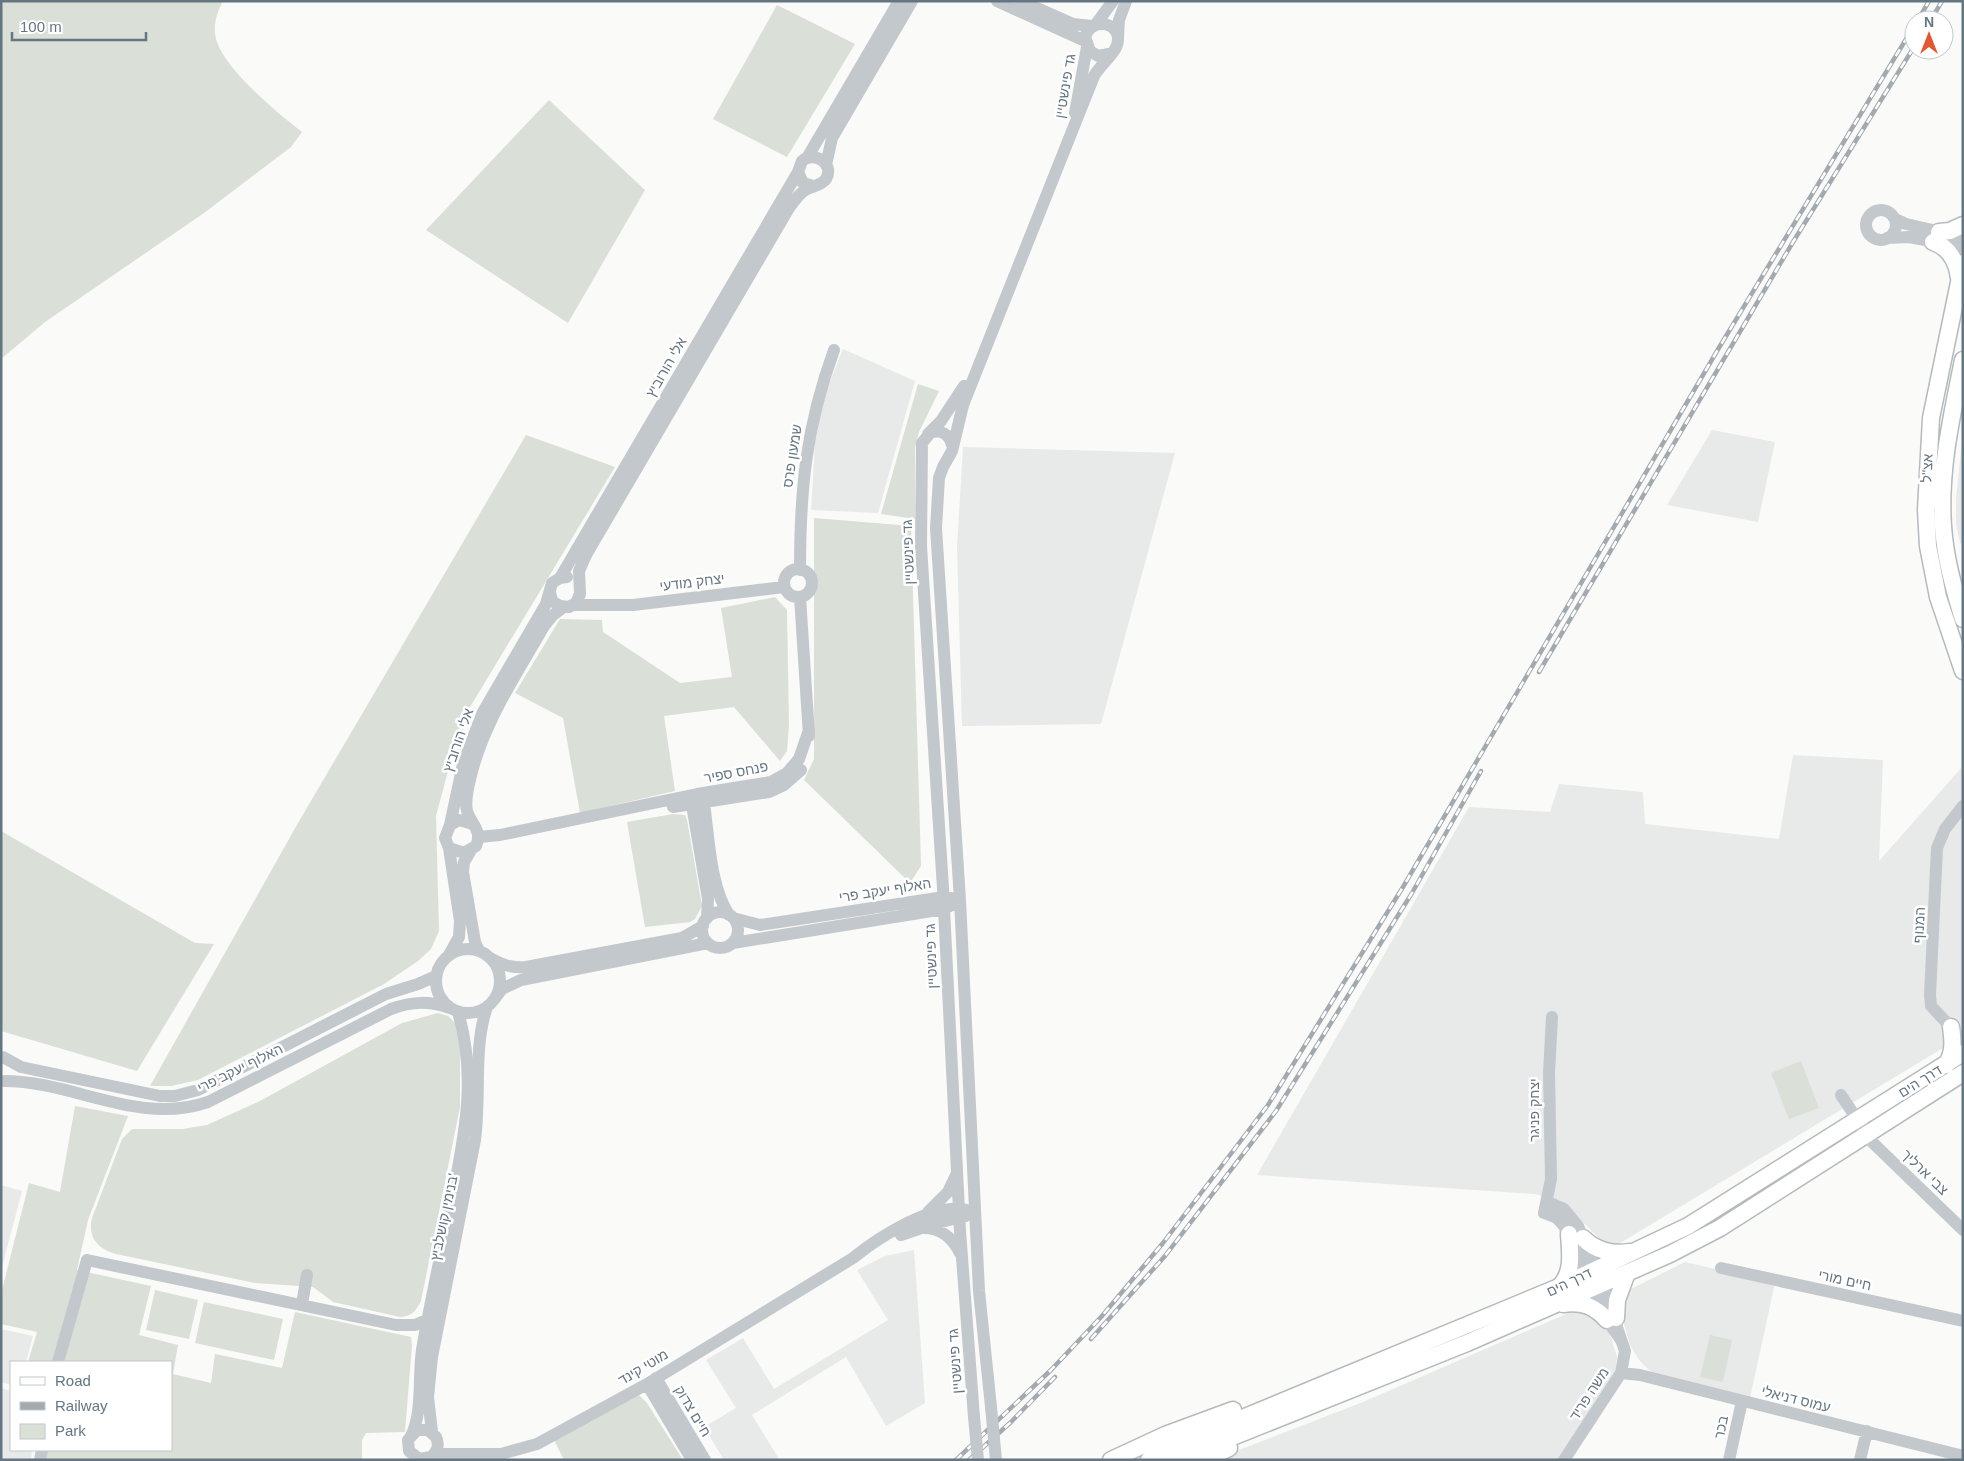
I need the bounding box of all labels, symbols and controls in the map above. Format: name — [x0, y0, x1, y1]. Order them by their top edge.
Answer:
scale bar — [12, 10, 146, 42]
north arrow — [1904, 10, 1954, 60]
text: N — [1924, 14, 1934, 30]
text: 100 m — [20, 18, 62, 35]
street label: גד פינשטיין — [1051, 52, 1079, 119]
street label: אלי הורוביץ — [643, 334, 690, 400]
street label: שמעון פרס — [779, 423, 805, 489]
street label: אצ"ל — [1918, 453, 1936, 483]
street label: גד פינשטיין — [899, 519, 917, 585]
street label: יצחק מודעי — [659, 570, 725, 594]
street label: אלי הורוביץ — [440, 706, 476, 774]
street label: פנחס ספיר — [703, 758, 769, 786]
street label: האלוף יעקב פרי — [838, 875, 932, 905]
street label: המנוף — [1910, 906, 1928, 944]
street label: גד פינשטיין — [922, 923, 940, 989]
street label: האלוף יעקב פרי — [195, 1040, 285, 1096]
street label: דרך הים — [1895, 1061, 1945, 1100]
street label: יצחק פניגר — [1526, 1078, 1542, 1142]
street label: צבי ארליך — [1899, 1146, 1952, 1198]
street label: בנימין קושלביץ' — [427, 1172, 461, 1262]
street label: דרך הים — [1544, 1265, 1594, 1299]
street label: חיים מורי — [1817, 1267, 1873, 1293]
street label: גד פינשטיין — [945, 1328, 965, 1394]
street label: מוטי קינד — [615, 1346, 671, 1388]
legend — [10, 1361, 172, 1451]
street label: משה פריד — [1566, 1365, 1612, 1423]
text: Road — [55, 1372, 91, 1389]
street label: חיים צדוק — [671, 1383, 715, 1439]
street label: עמוס דניאלי — [1760, 1383, 1832, 1415]
text: Railway — [55, 1397, 108, 1414]
street label: בכר — [1711, 1414, 1731, 1440]
text: Park — [55, 1422, 86, 1439]

